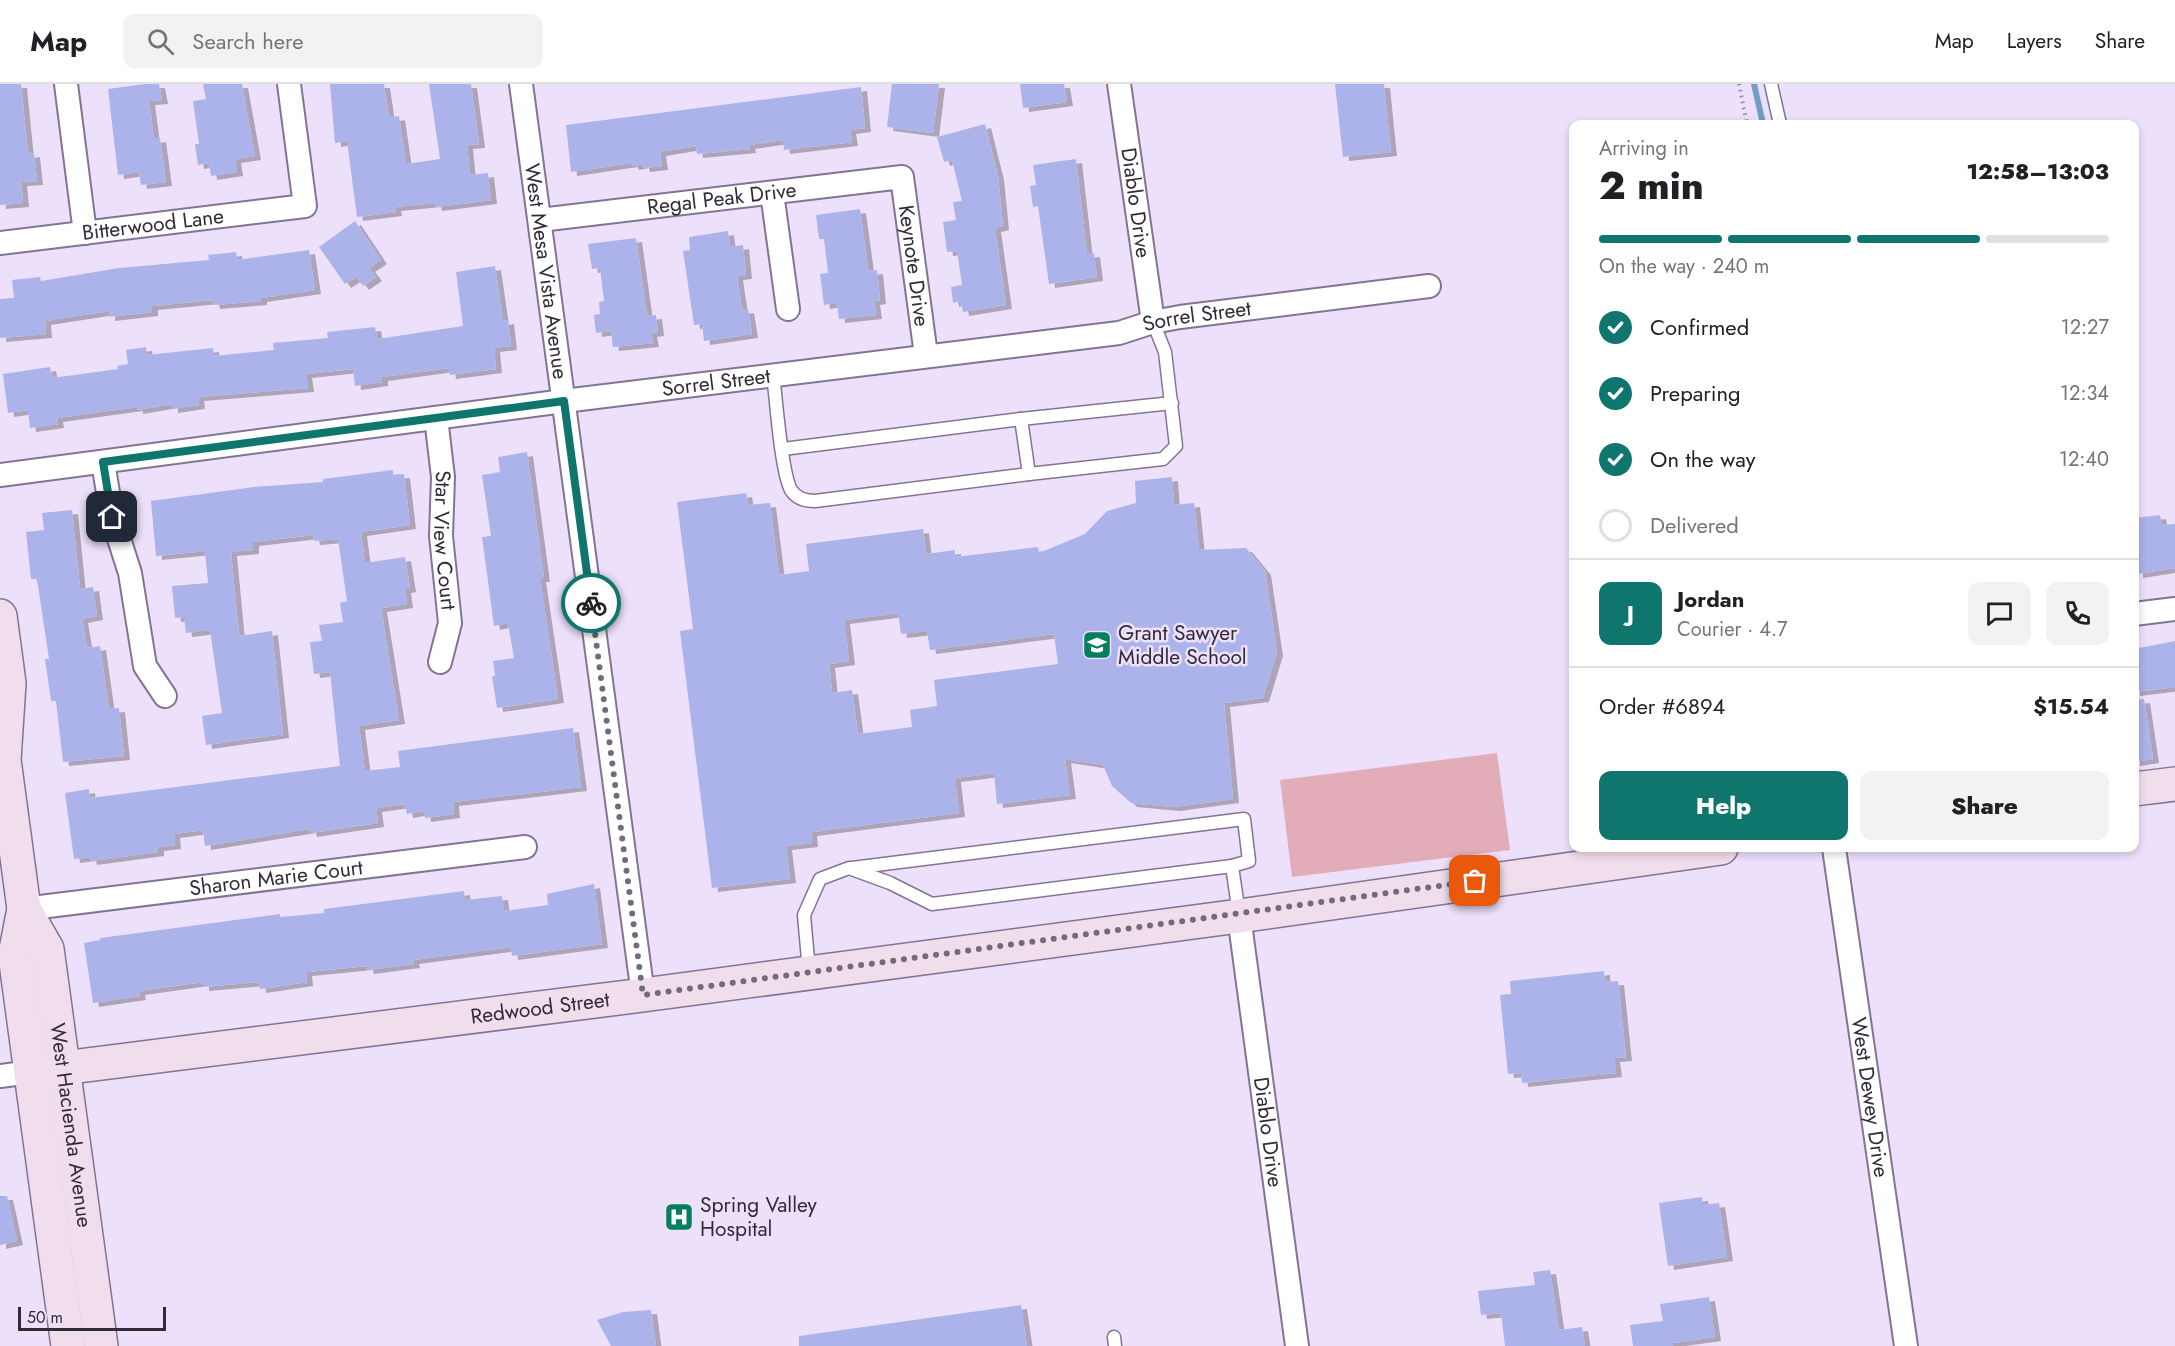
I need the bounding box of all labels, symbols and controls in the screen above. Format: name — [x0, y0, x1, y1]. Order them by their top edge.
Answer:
search box — [123, 14, 543, 68]
text: Map — [30, 21, 87, 62]
icon: search — [144, 25, 177, 58]
text: Search here — [192, 25, 304, 57]
text: Map — [1935, 26, 1974, 56]
text: Layers — [2007, 26, 2062, 56]
text: Share — [2095, 26, 2145, 56]
text: Arriving in — [1599, 134, 1689, 163]
street label: Diablo Drive — [1113, 146, 1159, 260]
text: 12:58–13:03 — [1967, 155, 2109, 187]
text: 2 min — [1599, 157, 1704, 214]
street label: West Mesa Vista Avenue — [517, 162, 575, 381]
street label: Regal Peak Drive — [646, 175, 798, 222]
street label: Bitterwood Lane — [80, 201, 226, 248]
street label: Keynote Drive — [891, 203, 937, 328]
text: On the way · 240 m — [1599, 252, 1769, 281]
street label: Sorrel Street — [1139, 293, 1253, 339]
icon: check — [1599, 311, 1632, 344]
text: Confirmed — [1650, 311, 1749, 343]
text: 12:27 — [2061, 313, 2109, 342]
street label: Sorrel Street — [660, 361, 772, 404]
icon: check — [1599, 377, 1632, 410]
text: Preparing — [1650, 377, 1741, 409]
text: 12:34 — [2060, 379, 2109, 408]
icon: check — [1599, 443, 1632, 476]
text: On the way — [1650, 443, 1755, 475]
text: 12:40 — [2059, 445, 2109, 474]
street label: Star View Court — [426, 469, 464, 612]
pin — [86, 491, 137, 542]
icon: home — [95, 500, 128, 533]
text: Delivered — [1650, 509, 1739, 541]
courier — [561, 573, 621, 633]
button: chat — [1968, 582, 2031, 645]
button: phone — [2046, 582, 2109, 645]
text: Jordan — [1677, 583, 1744, 615]
icon: bike — [575, 587, 608, 620]
text: J — [1627, 597, 1634, 629]
text: Courier · 4.7 — [1677, 615, 1788, 644]
place label: Grant Sawyer Middle School — [1118, 618, 1247, 672]
school or university icon: Grant Sawyer Middle School — [1081, 629, 1113, 661]
text: Order #6894 — [1599, 690, 1725, 722]
text: $15.54 — [2033, 690, 2109, 722]
button: Help — [1599, 771, 1848, 840]
button: Share — [1860, 771, 2109, 840]
street label: Sharon Marie Court — [188, 852, 364, 903]
pin — [1449, 855, 1500, 906]
icon: bag — [1458, 864, 1491, 897]
street label: Redwood Street — [469, 984, 611, 1032]
street label: West Dewey Drive — [1844, 1015, 1896, 1180]
street label: West Hacienda Avenue — [42, 1021, 100, 1230]
street label: Diablo Drive — [1246, 1075, 1290, 1189]
place label: Spring Valley Hospital — [700, 1190, 817, 1244]
hospital icon: Spring Valley Hospital — [663, 1201, 695, 1233]
scale bar — [18, 1304, 166, 1332]
text: 50 m — [27, 1306, 63, 1329]

